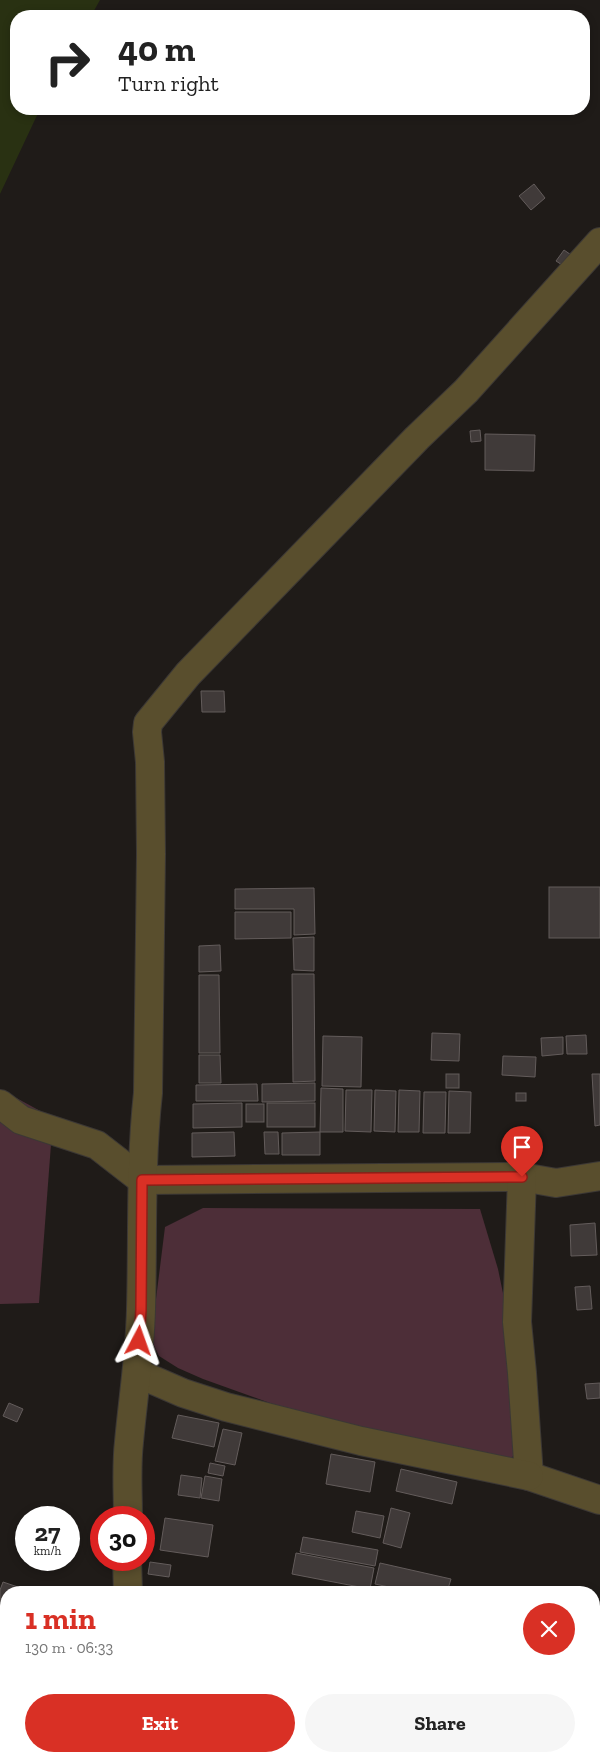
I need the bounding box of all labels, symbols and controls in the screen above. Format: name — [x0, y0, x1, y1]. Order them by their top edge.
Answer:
text: 40 m — [118, 28, 195, 70]
icon: right — [35, 30, 100, 95]
text: Turn right — [118, 70, 219, 97]
pin — [501, 1126, 543, 1177]
icon: arrive — [508, 1133, 536, 1161]
position arrow — [112, 1314, 164, 1366]
speed limit sign: 30 — [90, 1506, 155, 1571]
text: 27 — [35, 1517, 60, 1547]
text: km/h — [34, 1544, 61, 1558]
text: 1 min — [25, 1601, 96, 1637]
button: close — [523, 1603, 575, 1655]
text: 130 m · 06:33 — [25, 1638, 113, 1657]
button: Exit — [25, 1694, 295, 1752]
button: Share — [305, 1694, 575, 1752]

